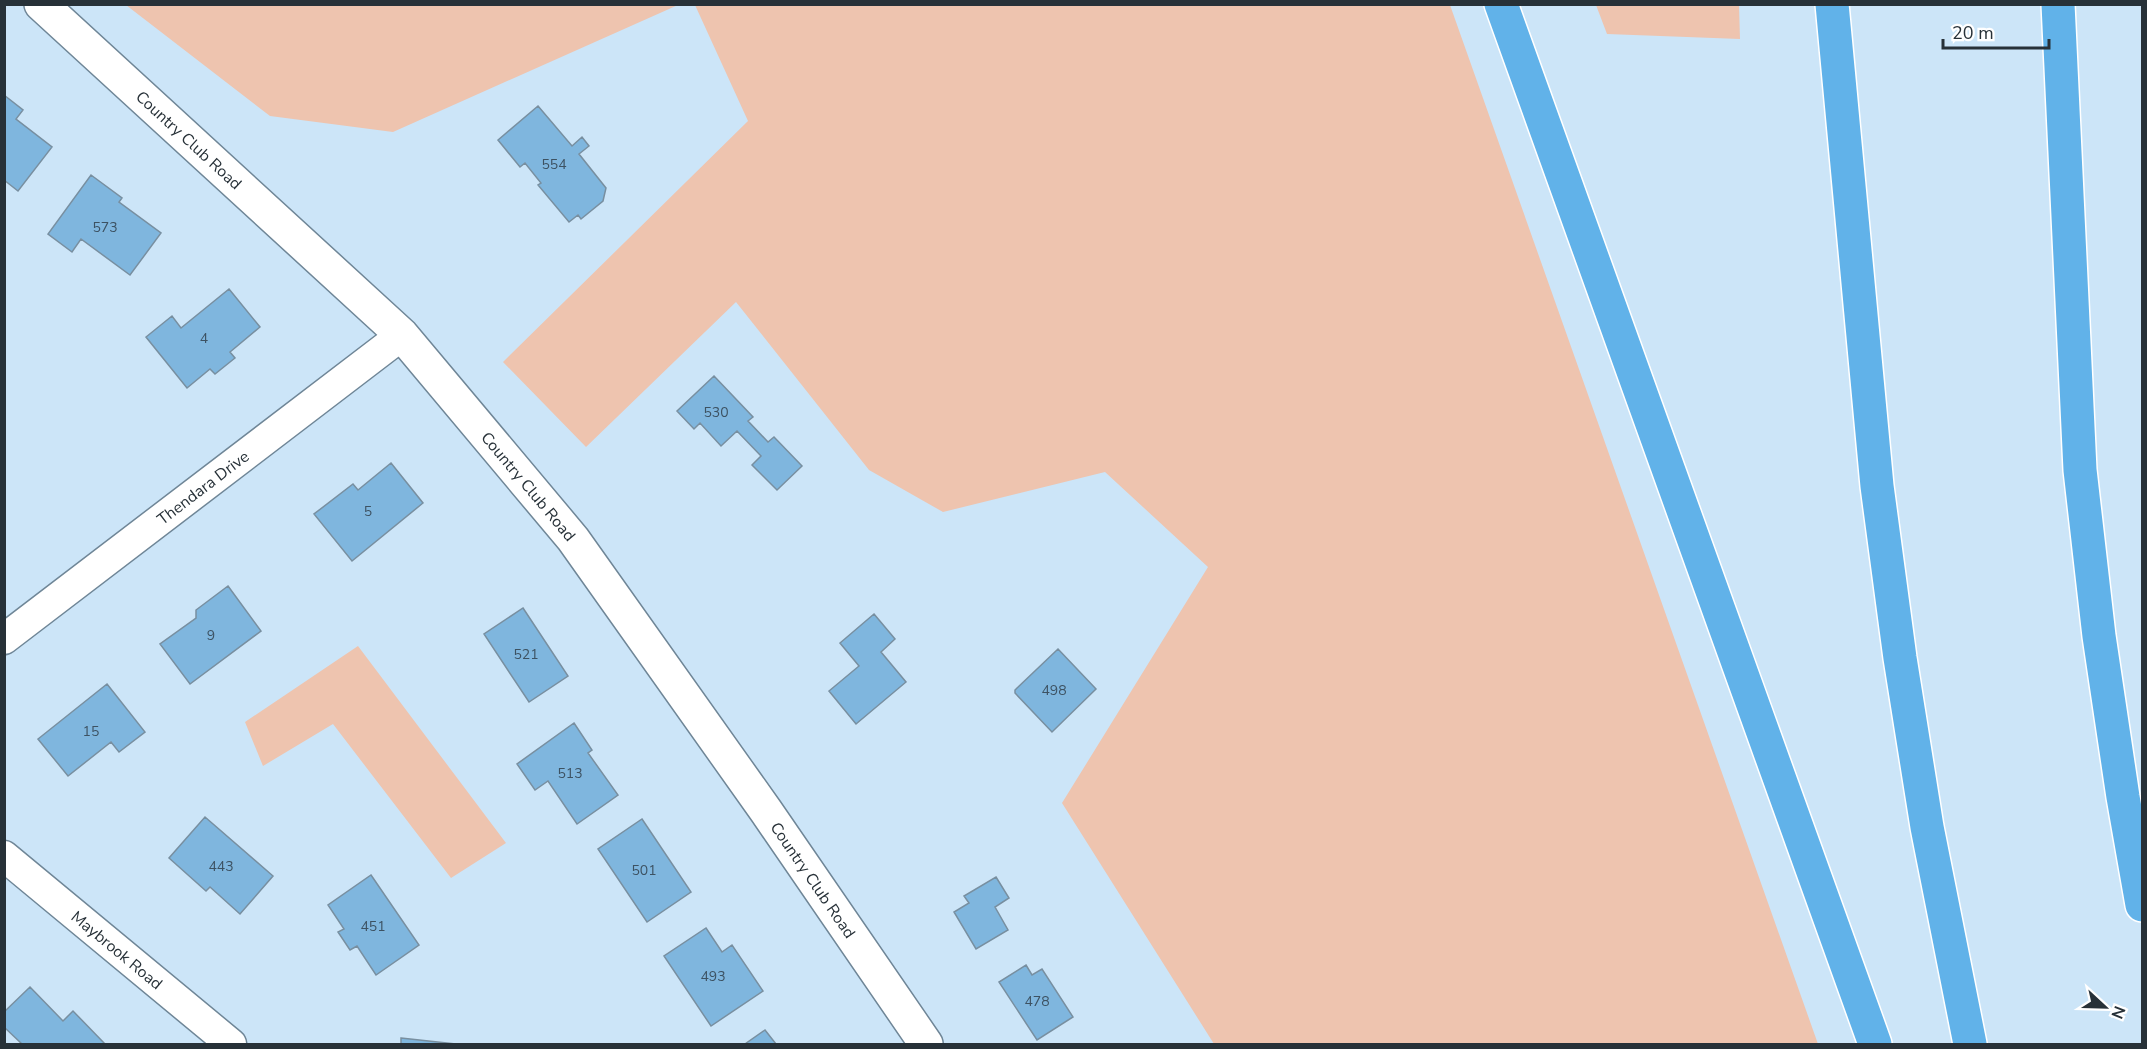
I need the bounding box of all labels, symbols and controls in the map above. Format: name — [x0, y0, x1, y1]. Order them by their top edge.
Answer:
scale bar — [1943, 12, 2050, 50]
text: 20 m — [1952, 21, 1994, 45]
street label: Country Club Road — [131, 86, 246, 195]
house number: 554 — [541, 155, 567, 174]
house number: 573 — [92, 218, 118, 237]
house number: 4 — [200, 329, 208, 348]
house number: 530 — [703, 403, 729, 422]
street label: Country Club Road — [476, 427, 580, 546]
street label: Thendara Drive — [153, 446, 254, 530]
house number: 5 — [364, 502, 372, 521]
house number: 9 — [207, 626, 215, 645]
house number: 521 — [513, 645, 539, 664]
house number: 498 — [1041, 681, 1067, 700]
house number: 15 — [83, 722, 99, 741]
house number: 513 — [557, 764, 583, 783]
street label: Country Club Road — [765, 818, 860, 943]
house number: 443 — [208, 857, 234, 876]
house number: 501 — [631, 861, 657, 880]
street label: Maybrook Road — [66, 906, 167, 995]
house number: 451 — [360, 917, 386, 936]
house number: 493 — [700, 967, 726, 986]
north arrow — [2075, 977, 2135, 1037]
house number: 478 — [1024, 992, 1050, 1011]
text: N — [2106, 1003, 2130, 1022]

